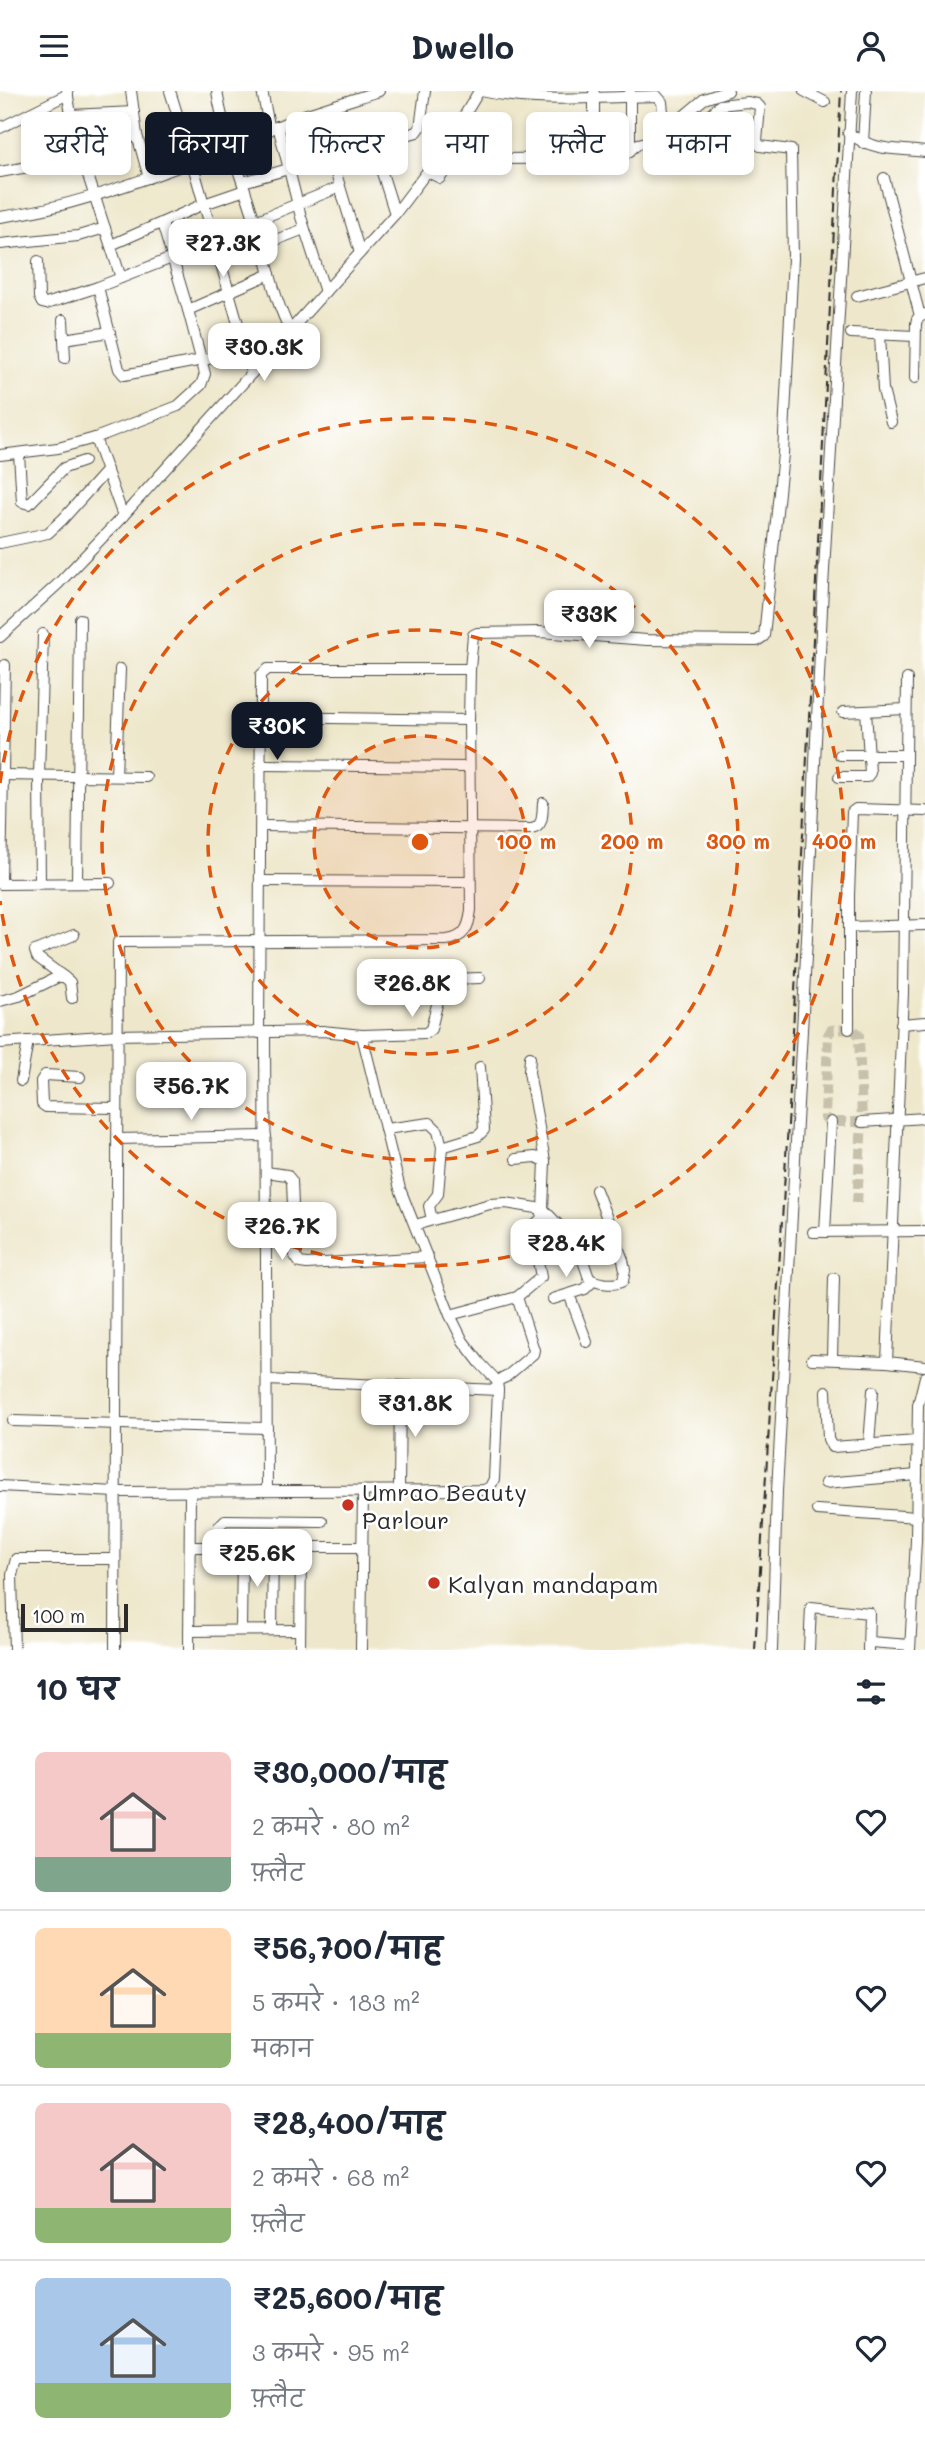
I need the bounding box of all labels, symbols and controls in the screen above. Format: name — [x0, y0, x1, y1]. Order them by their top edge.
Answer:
text: Dwello — [411, 25, 514, 67]
icon: menu — [35, 27, 73, 65]
icon: person — [852, 27, 890, 65]
chip: खरीदें — [21, 112, 131, 175]
chip: किराया — [145, 112, 272, 175]
chip: फ़िल्टर — [286, 112, 408, 175]
chip: नया — [422, 112, 512, 175]
chip: फ़्लैट — [526, 112, 629, 175]
chip: मकान — [643, 112, 754, 175]
pin: ₹27.3K — [166, 219, 280, 279]
text: ₹27.3K — [185, 227, 261, 257]
pin: ₹30.3K — [207, 323, 321, 383]
text: ₹30.3K — [224, 331, 304, 361]
pin: ₹33K — [548, 591, 630, 650]
text: ₹33K — [560, 598, 618, 628]
pin: ₹30K — [236, 703, 318, 762]
text: ₹30K — [248, 710, 306, 740]
text: 100 m — [496, 827, 556, 854]
text: 200 m — [601, 827, 663, 854]
text: 300 m — [706, 827, 770, 854]
text: 400 m — [812, 827, 876, 854]
centre of rings — [408, 830, 432, 854]
pin: ₹26.8K — [355, 960, 469, 1019]
text: ₹26.8K — [373, 967, 451, 997]
pin: ₹56.7K — [134, 1063, 248, 1122]
text: ₹56.7K — [152, 1070, 230, 1100]
pin: ₹26.7K — [225, 1203, 339, 1262]
text: ₹26.7K — [243, 1210, 321, 1240]
pin: ₹28.4K — [509, 1219, 623, 1279]
text: ₹28.4K — [526, 1227, 606, 1257]
pin: ₹31.8K — [358, 1379, 472, 1439]
text: ₹31.8K — [377, 1387, 453, 1417]
place label: Umrao Beauty Parlour — [362, 1476, 527, 1535]
marker: Umrao Beauty Parlour — [340, 1497, 356, 1513]
pin: ₹25.6K — [200, 1529, 314, 1589]
text: ₹25.6K — [218, 1537, 296, 1567]
place label: Kalyan mandapam — [448, 1568, 658, 1599]
marker: Kalyan mandapam — [426, 1575, 442, 1591]
scale bar — [21, 1601, 128, 1633]
text: 100 m — [32, 1603, 85, 1628]
text: 10 घर — [35, 1668, 118, 1708]
icon: filters — [852, 1673, 890, 1711]
text: ₹30,000/माह — [252, 1751, 447, 1791]
icon: home — [91, 1780, 175, 1864]
icon: heart — [852, 1803, 890, 1841]
text: 2 कमरे · 80 m² — [252, 1811, 410, 1841]
text: फ़्लैट — [252, 1857, 304, 1887]
text: ₹56,700/माह — [252, 1927, 442, 1967]
icon: home — [91, 1956, 175, 2040]
icon: heart — [852, 1979, 890, 2017]
text: 5 कमरे · 183 m² — [252, 1987, 420, 2017]
text: मकान — [252, 2033, 313, 2063]
text: ₹28,400/माह — [252, 2102, 444, 2142]
icon: home — [91, 2131, 175, 2215]
icon: heart — [852, 2154, 890, 2192]
text: 2 कमरे · 68 m² — [252, 2162, 409, 2192]
text: फ़्लैट — [252, 2208, 304, 2238]
text: ₹25,600/माह — [252, 2277, 442, 2317]
icon: home — [91, 2306, 175, 2390]
icon: heart — [852, 2329, 890, 2367]
text: 3 कमरे · 95 m² — [252, 2337, 409, 2367]
text: फ़्लैट — [252, 2383, 304, 2413]

